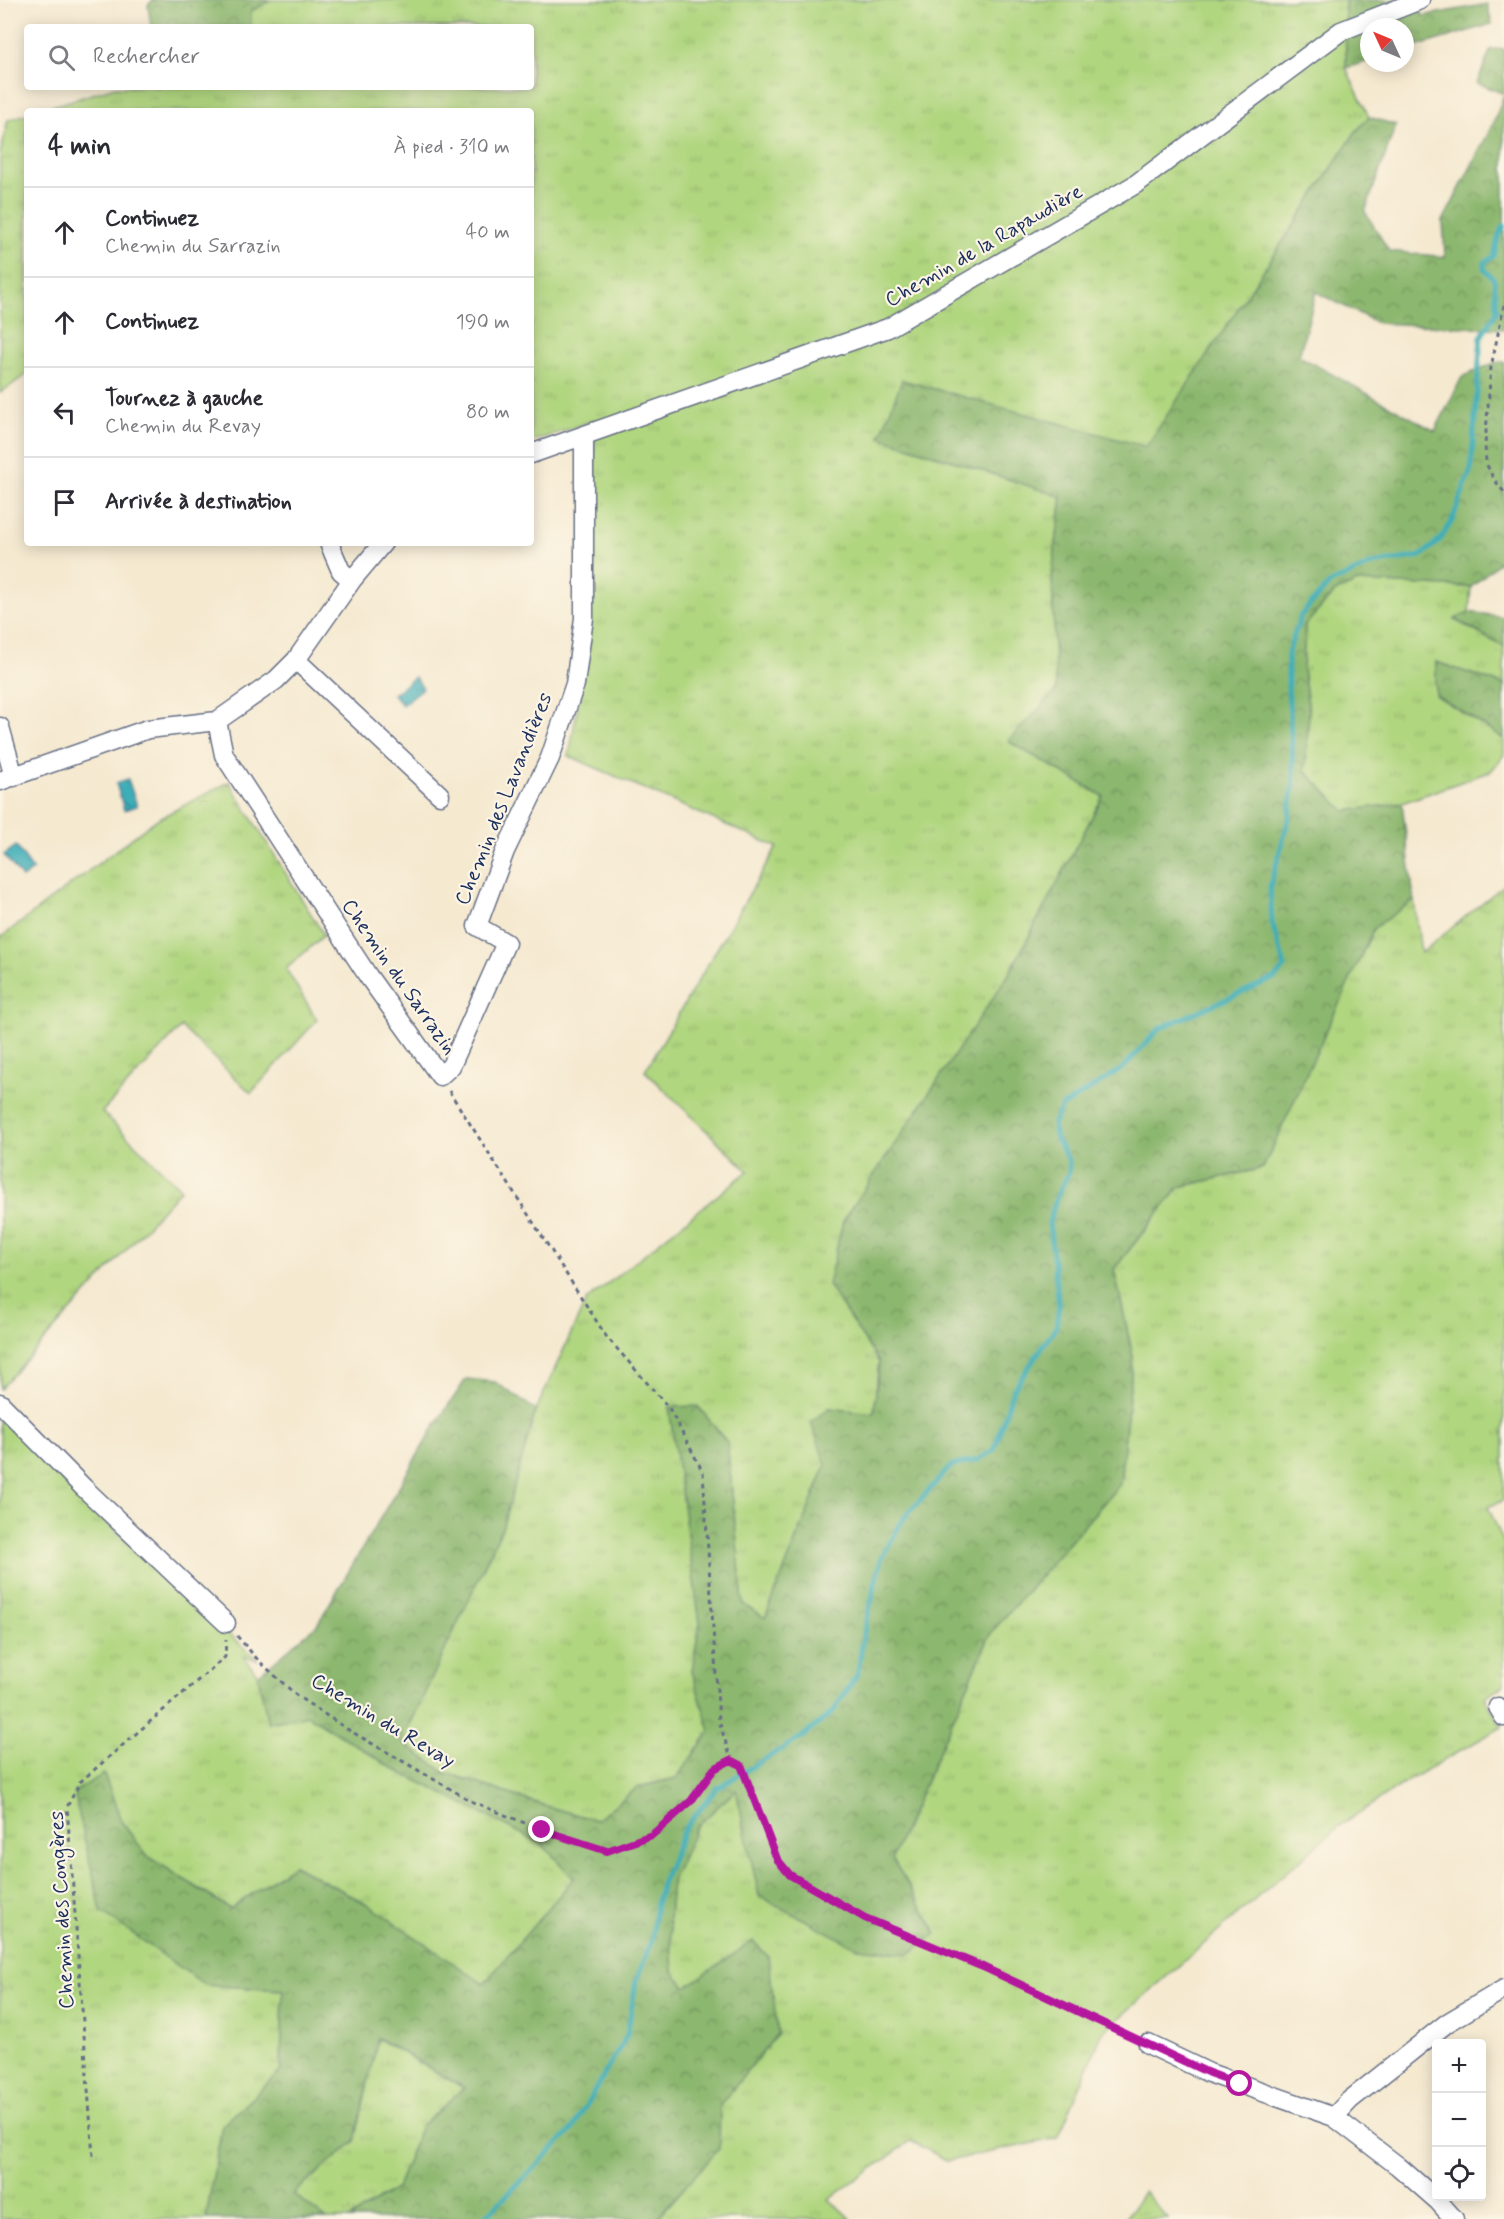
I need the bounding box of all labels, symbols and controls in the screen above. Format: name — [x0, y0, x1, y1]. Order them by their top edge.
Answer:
north arrow — [1360, 18, 1414, 72]
search box — [24, 24, 534, 90]
icon: search — [45, 41, 78, 74]
text: Rechercher — [93, 43, 200, 71]
text: 4 min — [48, 130, 111, 164]
text: À pied · 310 m — [394, 134, 510, 161]
street label: Chemin de la Rapaudière — [880, 178, 1088, 314]
text: Continuez — [105, 205, 199, 233]
icon: ahead — [48, 216, 81, 249]
text: 40 m — [466, 219, 510, 246]
text: Chemin du Sarrazin — [105, 233, 281, 260]
icon: ahead — [48, 306, 81, 339]
text: Continuez — [105, 308, 199, 336]
text: 190 m — [456, 309, 510, 336]
text: Tournez à gauche — [105, 385, 263, 413]
icon: left — [48, 396, 81, 429]
text: 80 m — [466, 399, 510, 426]
text: Chemin du Revay — [105, 413, 261, 440]
icon: arrive — [48, 486, 81, 519]
text: Arrivée à destination — [105, 488, 292, 516]
street label: Chemin des Lavandières — [448, 688, 560, 910]
street label: Chemin du Sarrazin — [335, 893, 463, 1061]
street label: Chemin du Revay — [306, 1667, 460, 1775]
street label: Chemin des Congères — [43, 1810, 82, 2010]
route end — [528, 1816, 554, 1842]
map controls — [1432, 2039, 1486, 2201]
button: + — [1432, 2039, 1486, 2093]
route start — [1226, 2070, 1252, 2096]
button: − — [1432, 2093, 1486, 2147]
button: locate — [1432, 2147, 1486, 2201]

